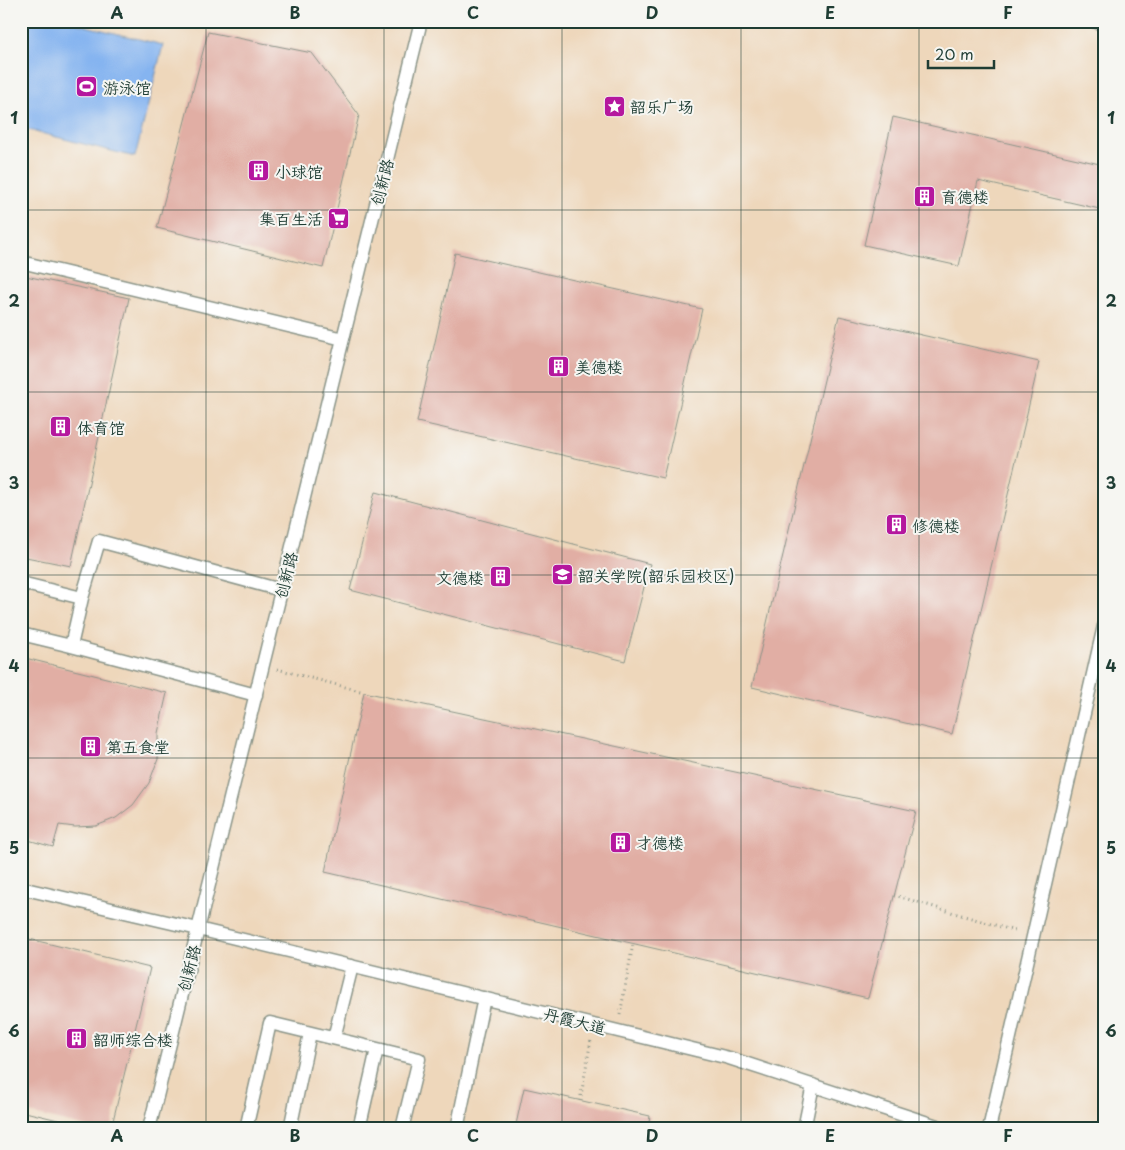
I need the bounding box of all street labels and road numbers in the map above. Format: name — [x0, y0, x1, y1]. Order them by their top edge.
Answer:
street label: 创新路 — [364, 156, 398, 208]
street label: 创新路 — [268, 549, 302, 601]
street label: 创新路 — [171, 942, 205, 994]
street label: 丹霞大道 — [541, 1001, 609, 1039]

